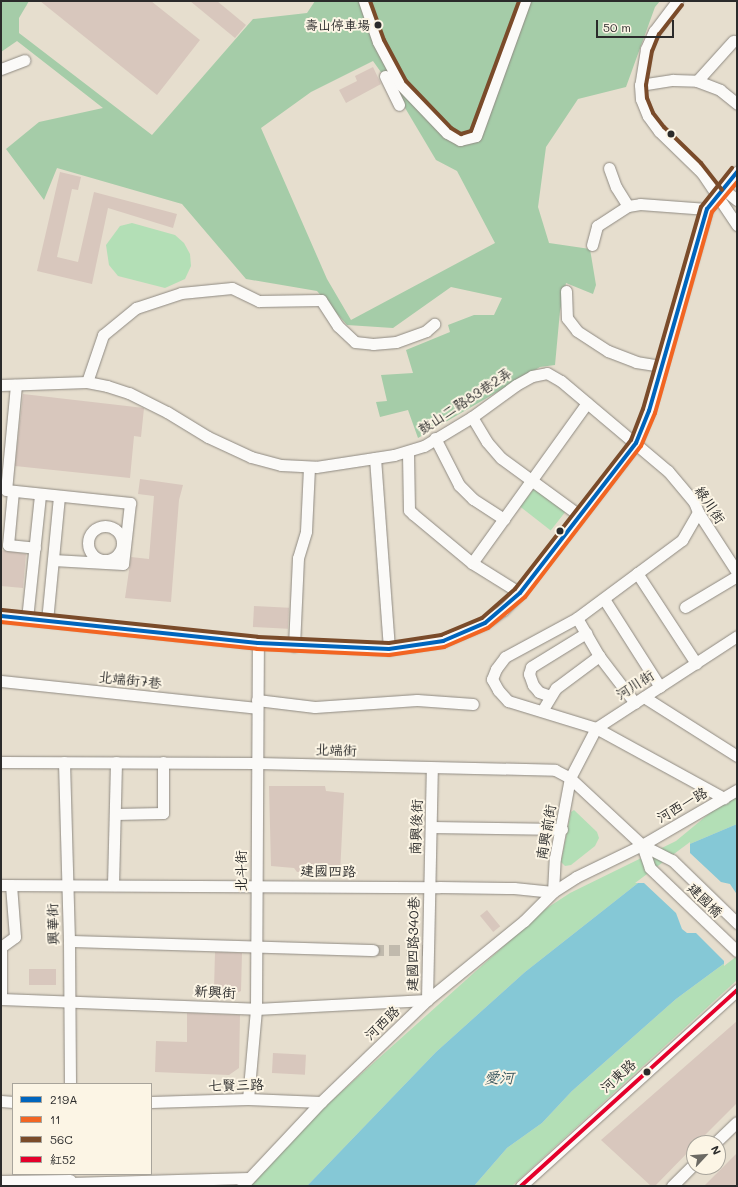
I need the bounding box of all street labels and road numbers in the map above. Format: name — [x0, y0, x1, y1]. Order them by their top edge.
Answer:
street label: 鼓山二路83巷2弄 — [415, 364, 515, 438]
street label: 綠川街 — [691, 483, 729, 527]
street label: 河川街 — [613, 667, 657, 703]
street label: 北端街7巷 — [97, 668, 163, 692]
street label: 北端街 — [315, 741, 357, 759]
street label: 河西一路 — [654, 784, 710, 826]
street label: 南興後街 — [407, 799, 425, 855]
street label: 南興前街 — [533, 803, 559, 861]
street label: 北斗街 — [233, 850, 249, 892]
street label: 建國四路 — [300, 862, 356, 880]
street label: 建國橋 — [684, 879, 726, 921]
street label: 建國四路340巷 — [404, 896, 422, 992]
street label: 興華街 — [44, 903, 62, 945]
street label: 新興街 — [194, 983, 236, 1001]
street label: 河西路 — [361, 1002, 403, 1044]
street label: 河東路 — [597, 1056, 639, 1096]
street label: 七賢三路 — [208, 1076, 264, 1094]

